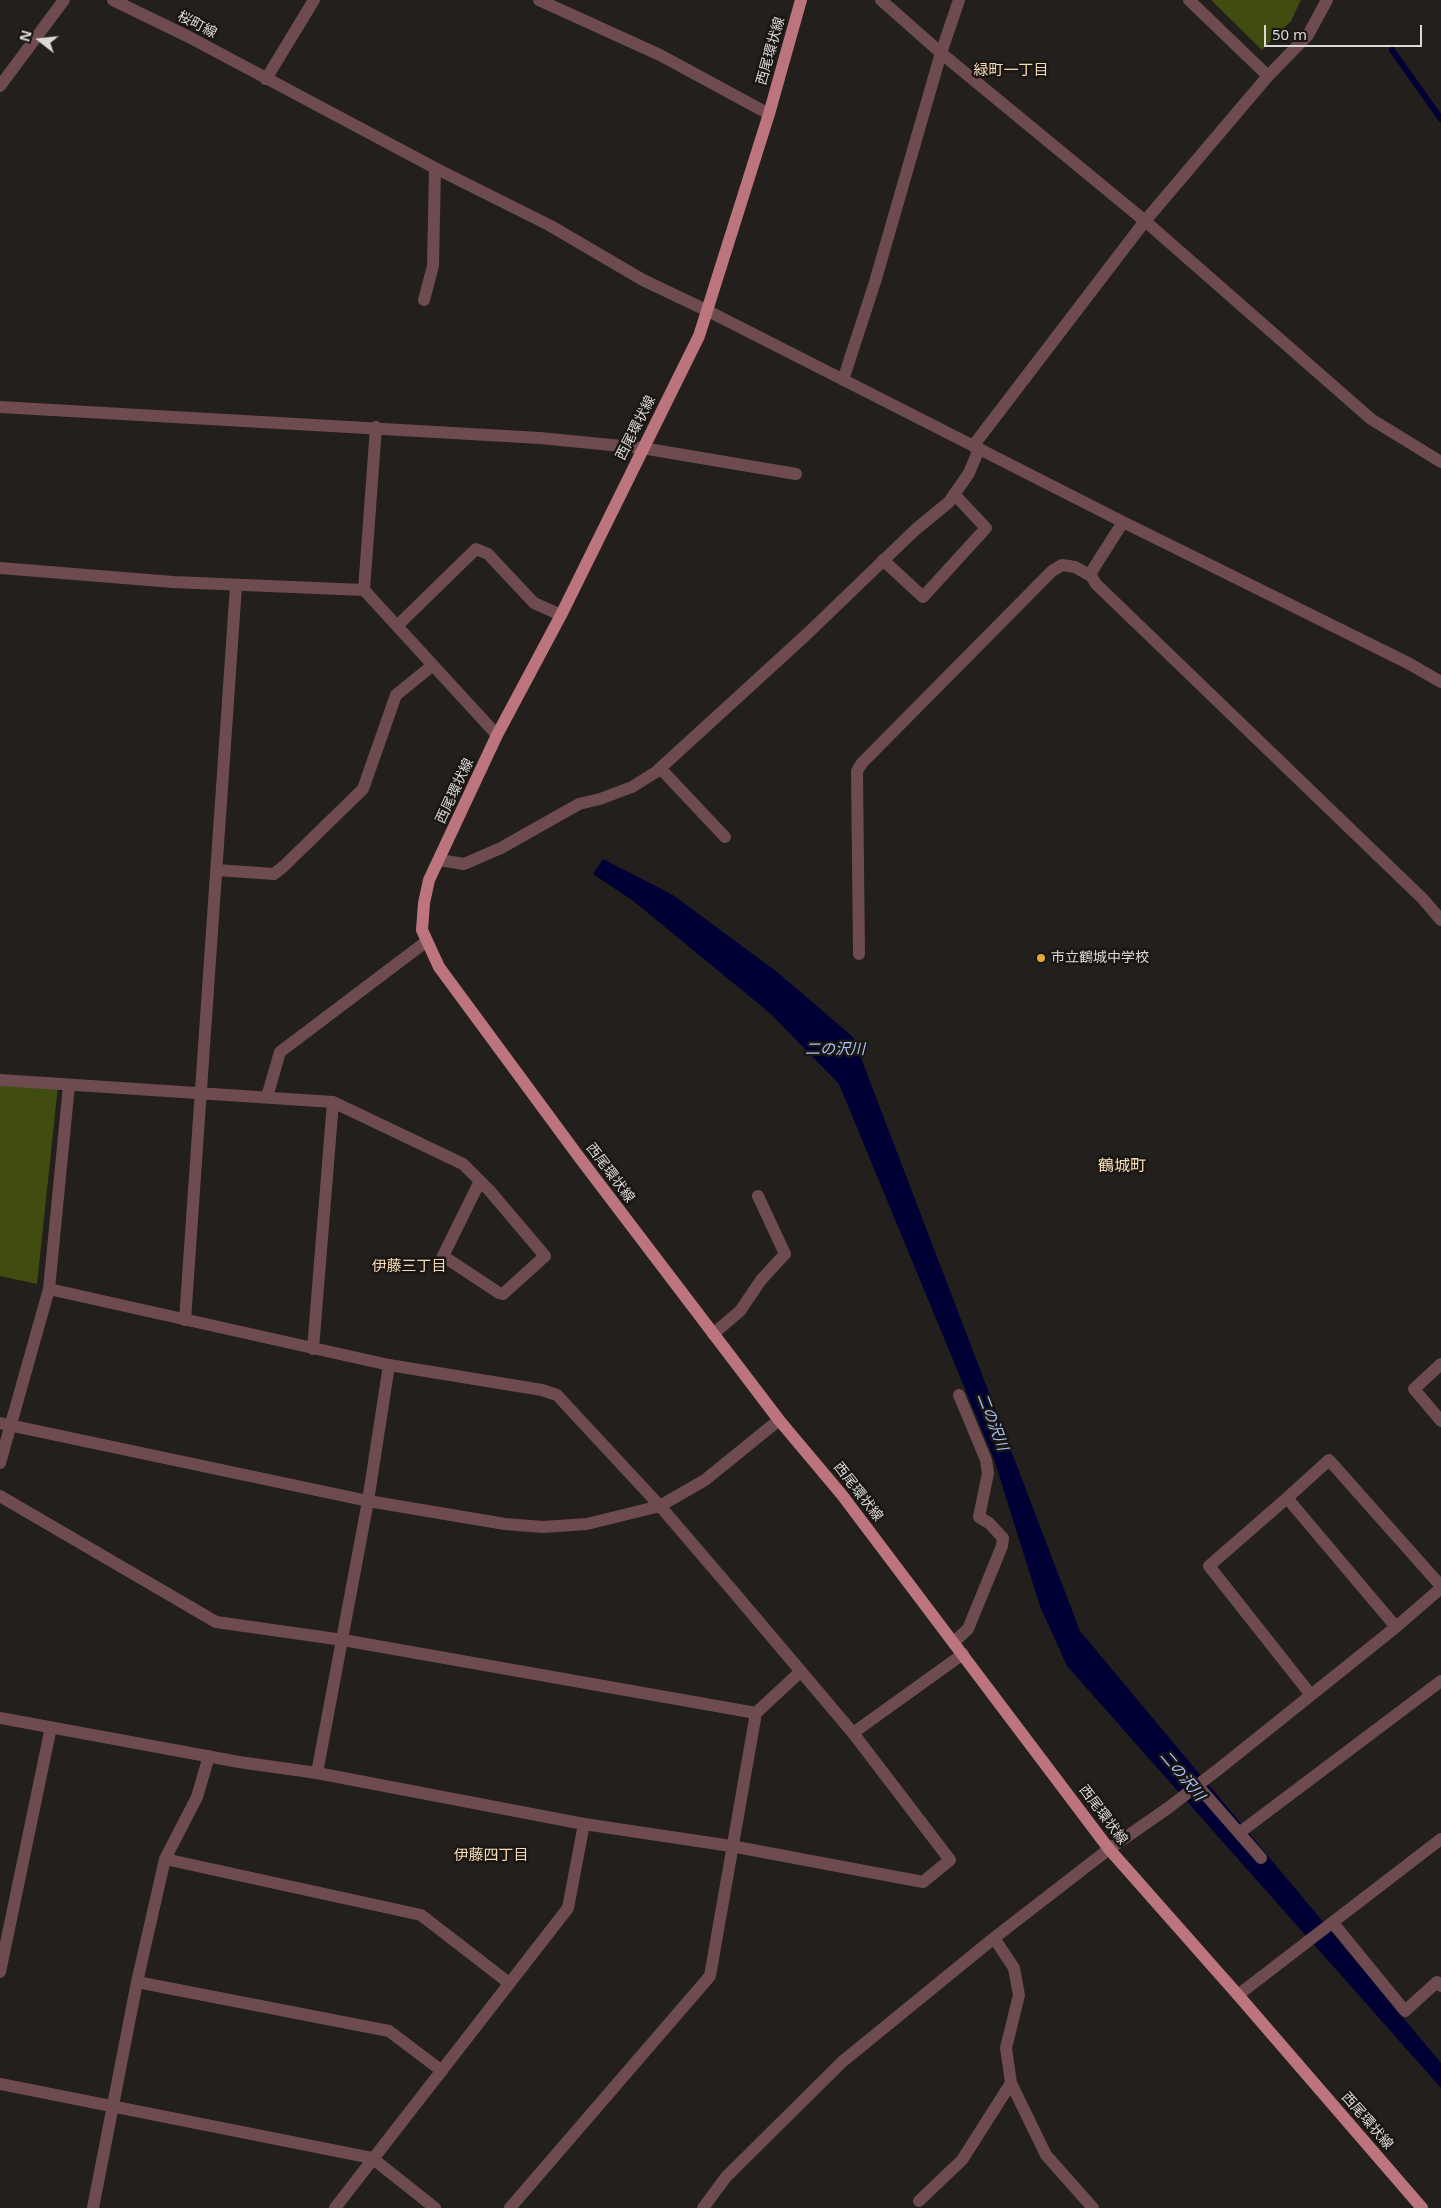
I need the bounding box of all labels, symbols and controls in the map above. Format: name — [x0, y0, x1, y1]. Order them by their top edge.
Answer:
street label: 桜町線 — [174, 8, 220, 42]
north arrow — [15, 15, 65, 65]
street label: 西尾環状線 — [753, 15, 789, 87]
scale bar — [1266, 15, 1424, 47]
text: 50 m — [1272, 24, 1307, 44]
text: N — [14, 28, 36, 44]
district label: 緑町一丁目 — [974, 62, 1048, 80]
street label: 西尾環状線 — [613, 393, 659, 463]
street label: 西尾環状線 — [433, 756, 477, 826]
place label: 市立鶴城中学校 — [1051, 950, 1149, 966]
marker: 市立鶴城中学校 — [1035, 952, 1047, 964]
water label: 二の沢川 — [805, 1041, 865, 1059]
street label: 西尾環状線 — [582, 1140, 638, 1206]
district label: 鶴城町 — [1098, 1156, 1146, 1176]
district label: 伊藤三丁目 — [372, 1258, 446, 1276]
water label: 二の沢川 — [973, 1391, 1011, 1453]
street label: 西尾環状線 — [830, 1459, 886, 1525]
water label: 二の沢川 — [1156, 1747, 1208, 1805]
street label: 西尾環状線 — [1075, 1782, 1131, 1848]
district label: 伊藤四丁目 — [454, 1847, 528, 1865]
street label: 西尾環状線 — [1338, 2089, 1396, 2153]

